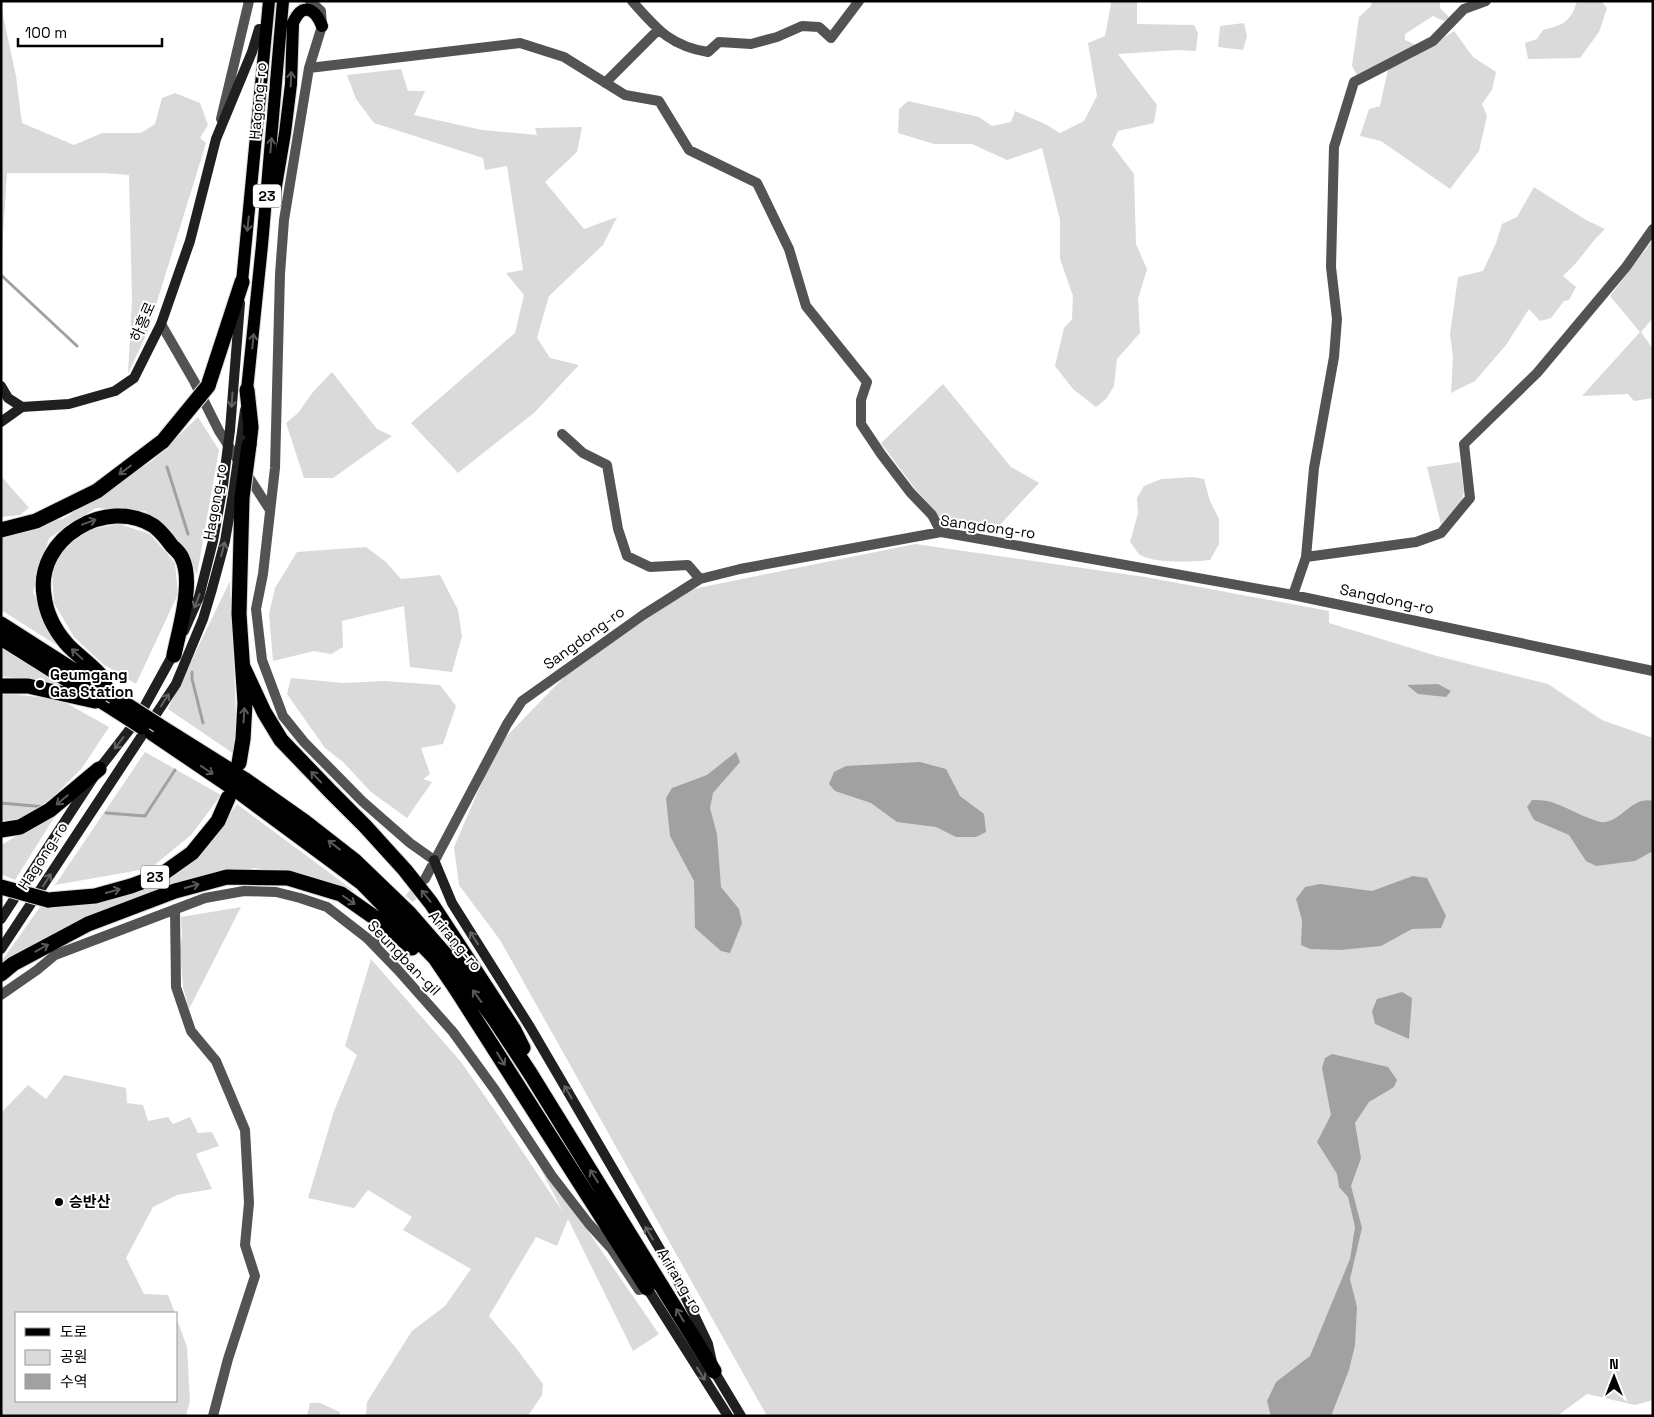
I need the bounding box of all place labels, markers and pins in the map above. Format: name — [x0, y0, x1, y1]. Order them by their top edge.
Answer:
place label: Geumgang Gas Station — [50, 665, 134, 701]
marker: Geumgang Gas Station — [34, 678, 46, 690]
place label: 승반산 — [69, 1192, 111, 1211]
marker: 승반산 — [53, 1196, 65, 1208]

